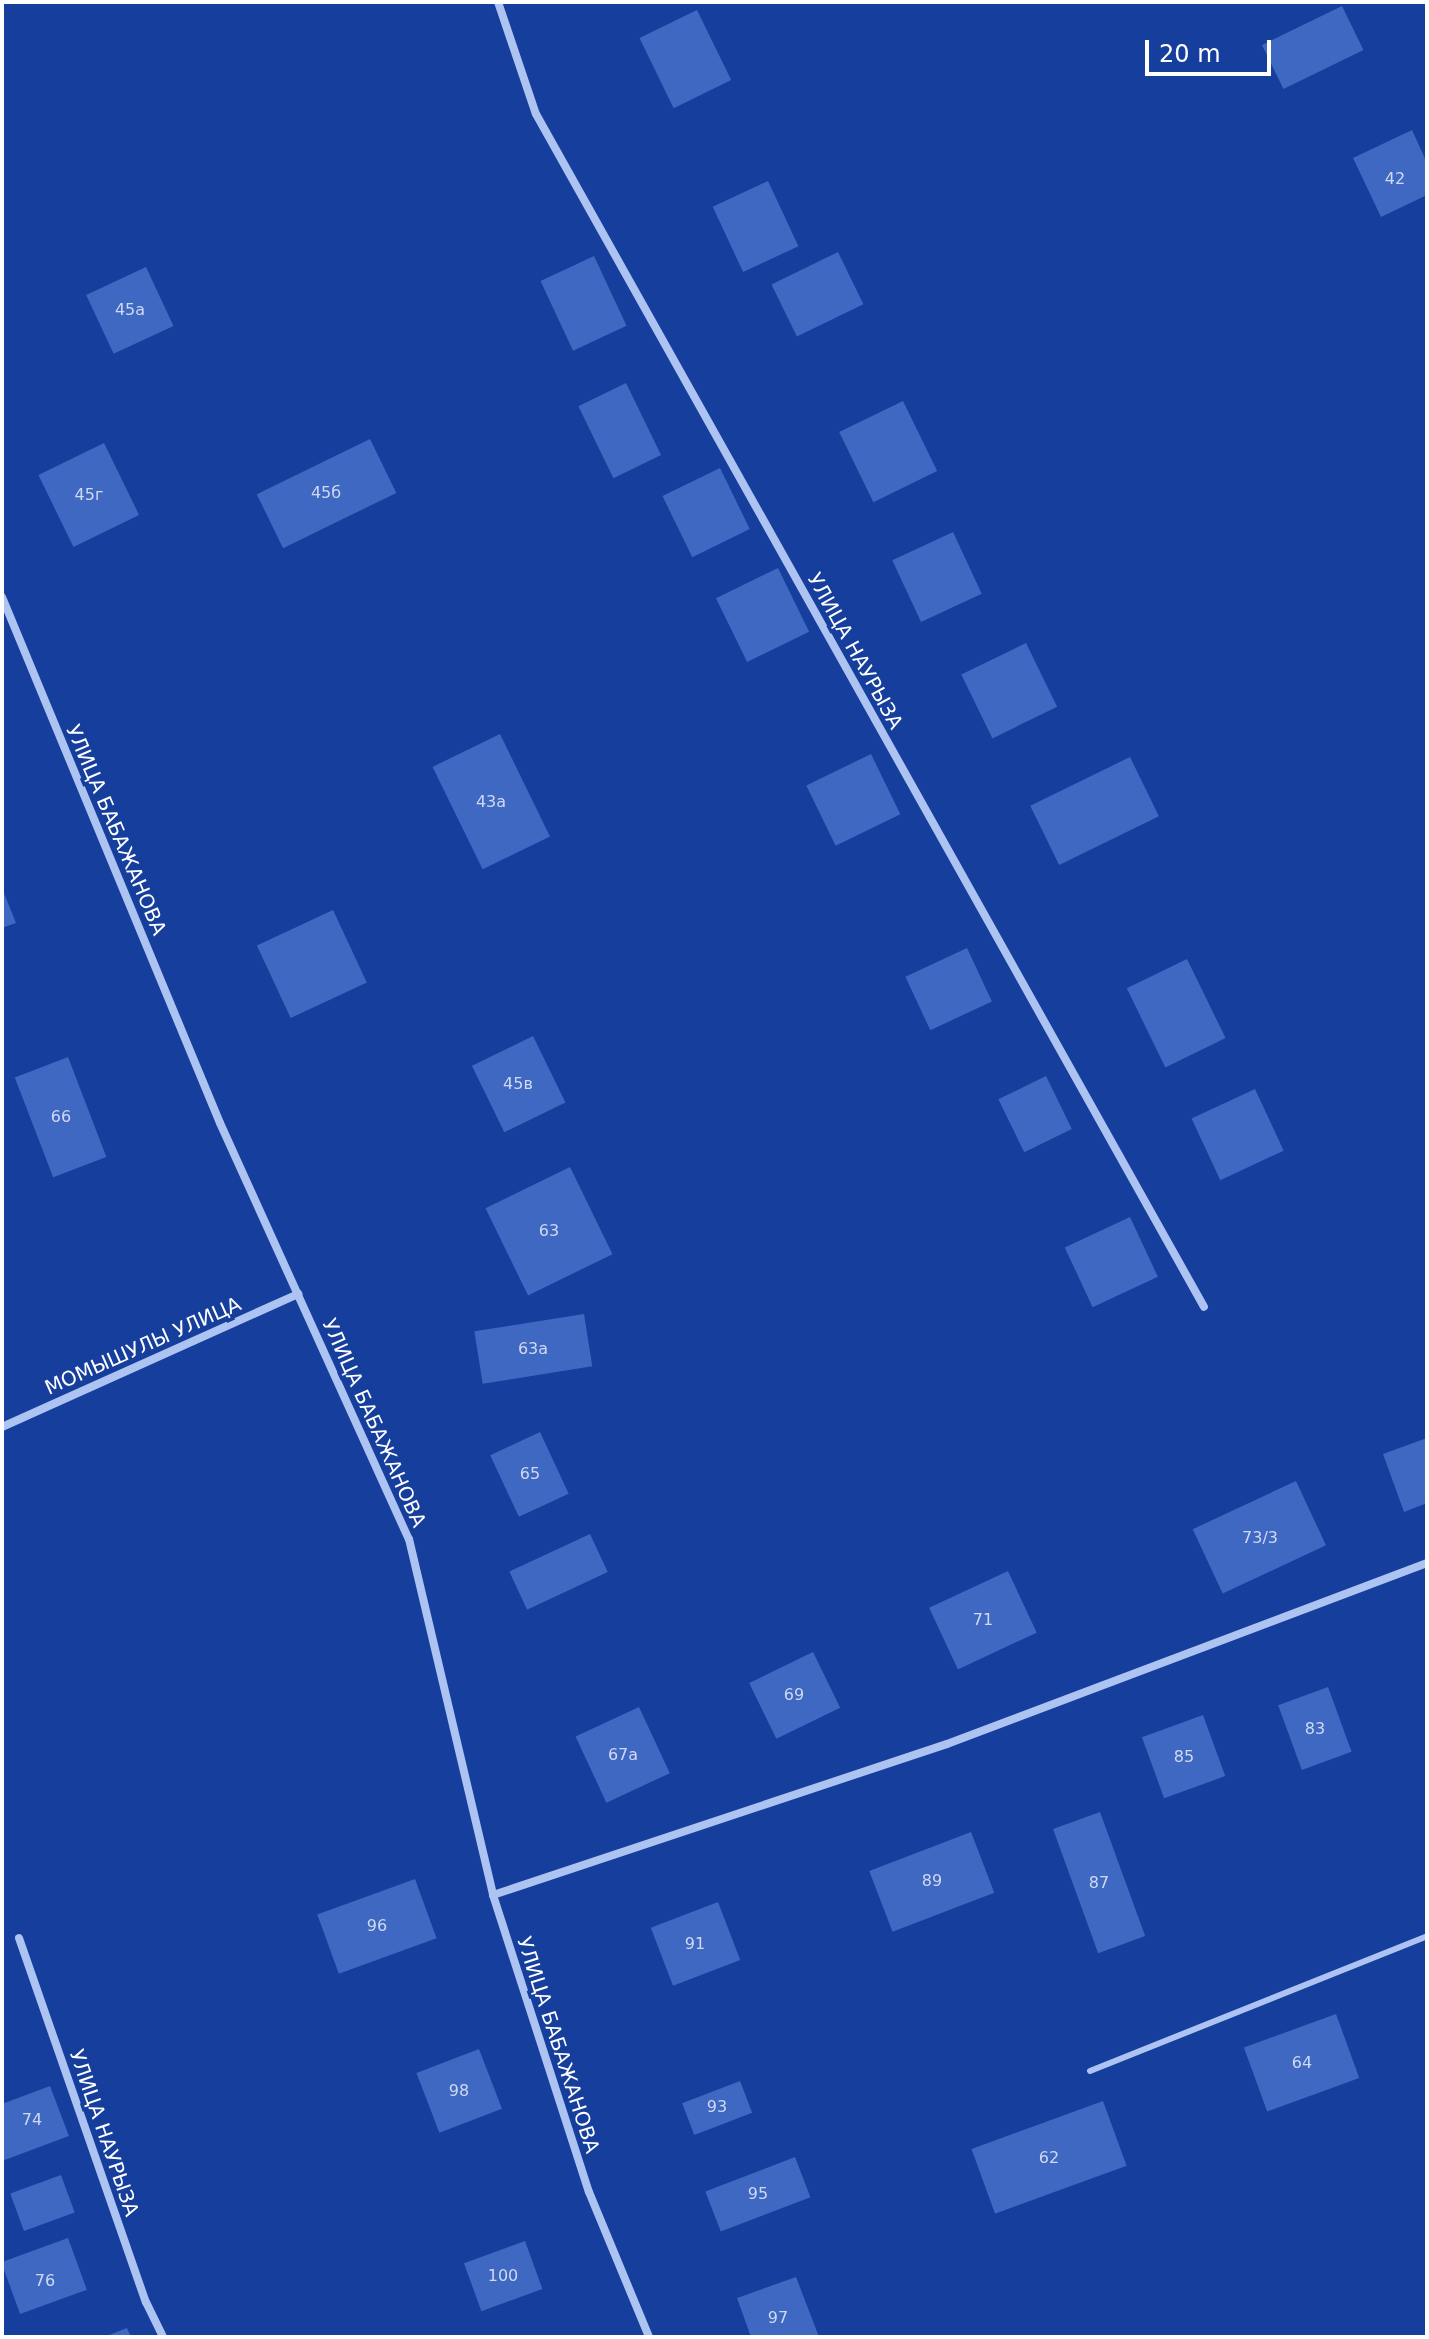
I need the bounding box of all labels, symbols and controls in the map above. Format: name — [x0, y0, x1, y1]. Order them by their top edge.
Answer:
scale bar — [1149, 24, 1275, 74]
text: 20 m — [1159, 40, 1221, 68]
house number: 42 — [1385, 169, 1405, 189]
house number: 45а — [115, 300, 145, 320]
house number: 45б — [311, 483, 341, 503]
house number: 45г — [75, 485, 103, 505]
street label: УЛИЦА НАУРЫЗА — [802, 569, 908, 733]
street label: УЛИЦА БАБАЖАНОВА — [61, 721, 171, 939]
house number: 43а — [476, 792, 506, 812]
house number: 45в — [503, 1074, 533, 1094]
house number: 66 — [51, 1107, 71, 1127]
house number: 63 — [539, 1221, 559, 1241]
street label: МОМЫШУЛЫ УЛИЦА — [41, 1292, 245, 1400]
street label: УЛИЦА БАБАЖАНОВА — [317, 1315, 431, 1531]
house number: 63а — [518, 1339, 548, 1359]
house number: 65 — [520, 1464, 540, 1484]
house number: 73/3 — [1242, 1528, 1278, 1548]
house number: 71 — [973, 1610, 993, 1630]
house number: 69 — [784, 1685, 804, 1705]
house number: 83 — [1305, 1719, 1325, 1739]
house number: 67а — [608, 1745, 638, 1765]
house number: 85 — [1174, 1747, 1194, 1767]
house number: 89 — [922, 1871, 942, 1891]
house number: 87 — [1089, 1873, 1109, 1893]
house number: 96 — [367, 1916, 387, 1936]
street label: УЛИЦА БАБАЖАНОВА — [512, 1934, 604, 2156]
house number: 91 — [685, 1934, 705, 1954]
street label: УЛИЦА НАУРЫЗА — [64, 2046, 144, 2220]
house number: 64 — [1292, 2053, 1312, 2073]
house number: 98 — [449, 2081, 469, 2101]
house number: 93 — [707, 2097, 727, 2117]
house number: 74 — [22, 2110, 42, 2130]
house number: 62 — [1039, 2148, 1059, 2168]
house number: 95 — [748, 2184, 768, 2204]
house number: 100 — [488, 2266, 518, 2286]
house number: 76 — [35, 2271, 55, 2291]
house number: 97 — [768, 2308, 788, 2328]

